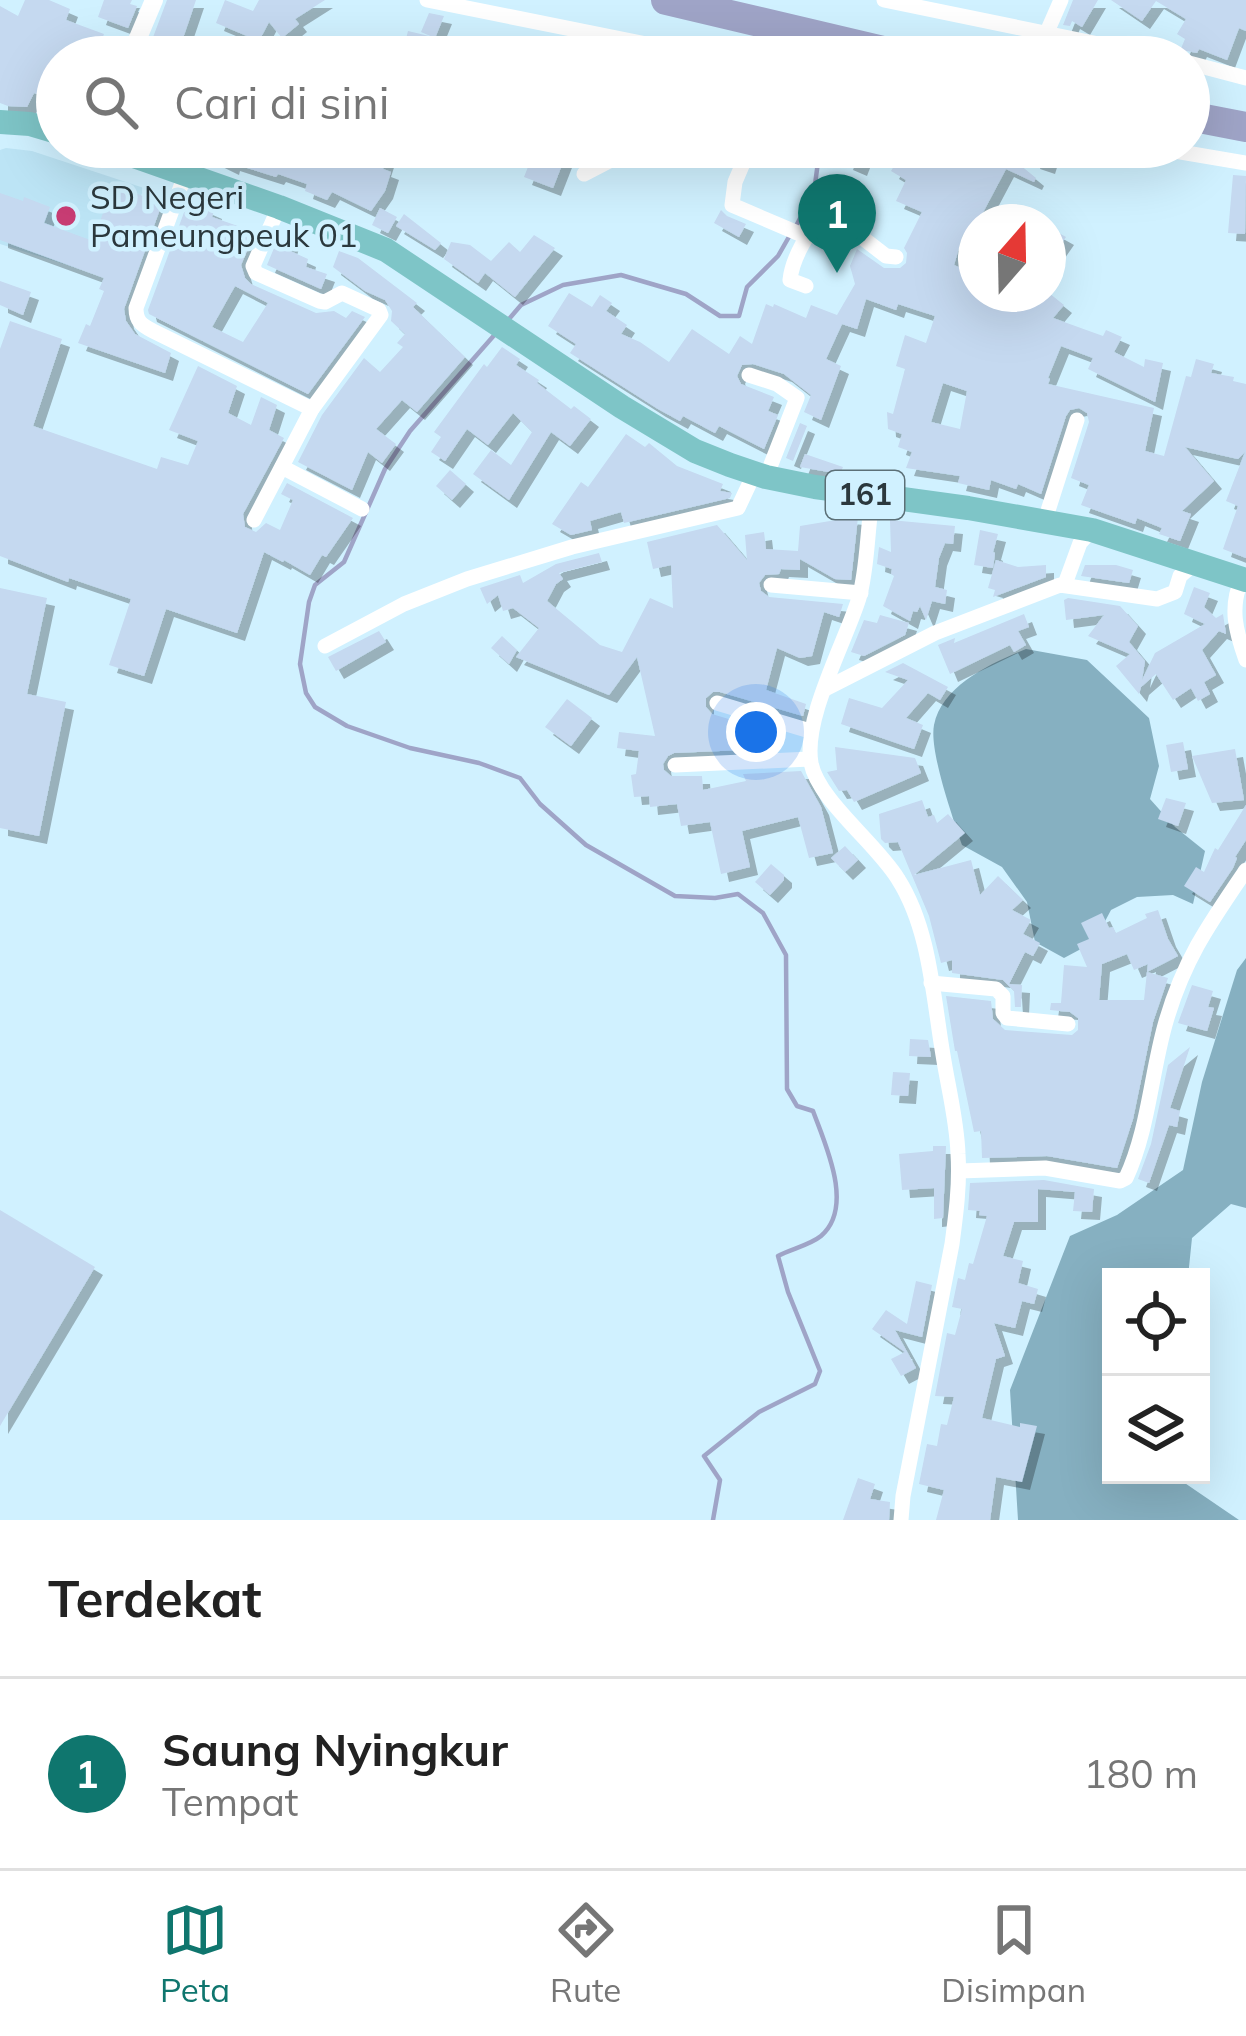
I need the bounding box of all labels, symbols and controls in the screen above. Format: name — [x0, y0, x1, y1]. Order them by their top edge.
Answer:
search box — [36, 36, 1210, 168]
icon: search — [78, 69, 144, 135]
text: Cari di sini — [174, 74, 389, 130]
pin: 1 — [798, 174, 876, 273]
place label: SD Negeri Pameungpeuk 01 — [90, 176, 358, 255]
marker: SD Negeri Pameungpeuk 01 — [53, 203, 79, 229]
north arrow — [958, 204, 1066, 312]
road number: 161 — [826, 471, 904, 519]
your location — [726, 702, 786, 762]
map controls — [1102, 1268, 1210, 1484]
button: locate — [1102, 1268, 1210, 1376]
button: layers — [1102, 1376, 1210, 1484]
text: Terdekat — [48, 1566, 262, 1630]
text: Saung Nyingkur — [162, 1721, 508, 1777]
text: 1 — [75, 1749, 99, 1798]
text: 180 m — [1083, 1749, 1198, 1798]
text: Tempat — [162, 1777, 298, 1826]
tab: Peta — [160, 1897, 230, 2010]
tab: Rute — [550, 1897, 621, 2010]
tab: Disimpan — [941, 1897, 1086, 2010]

